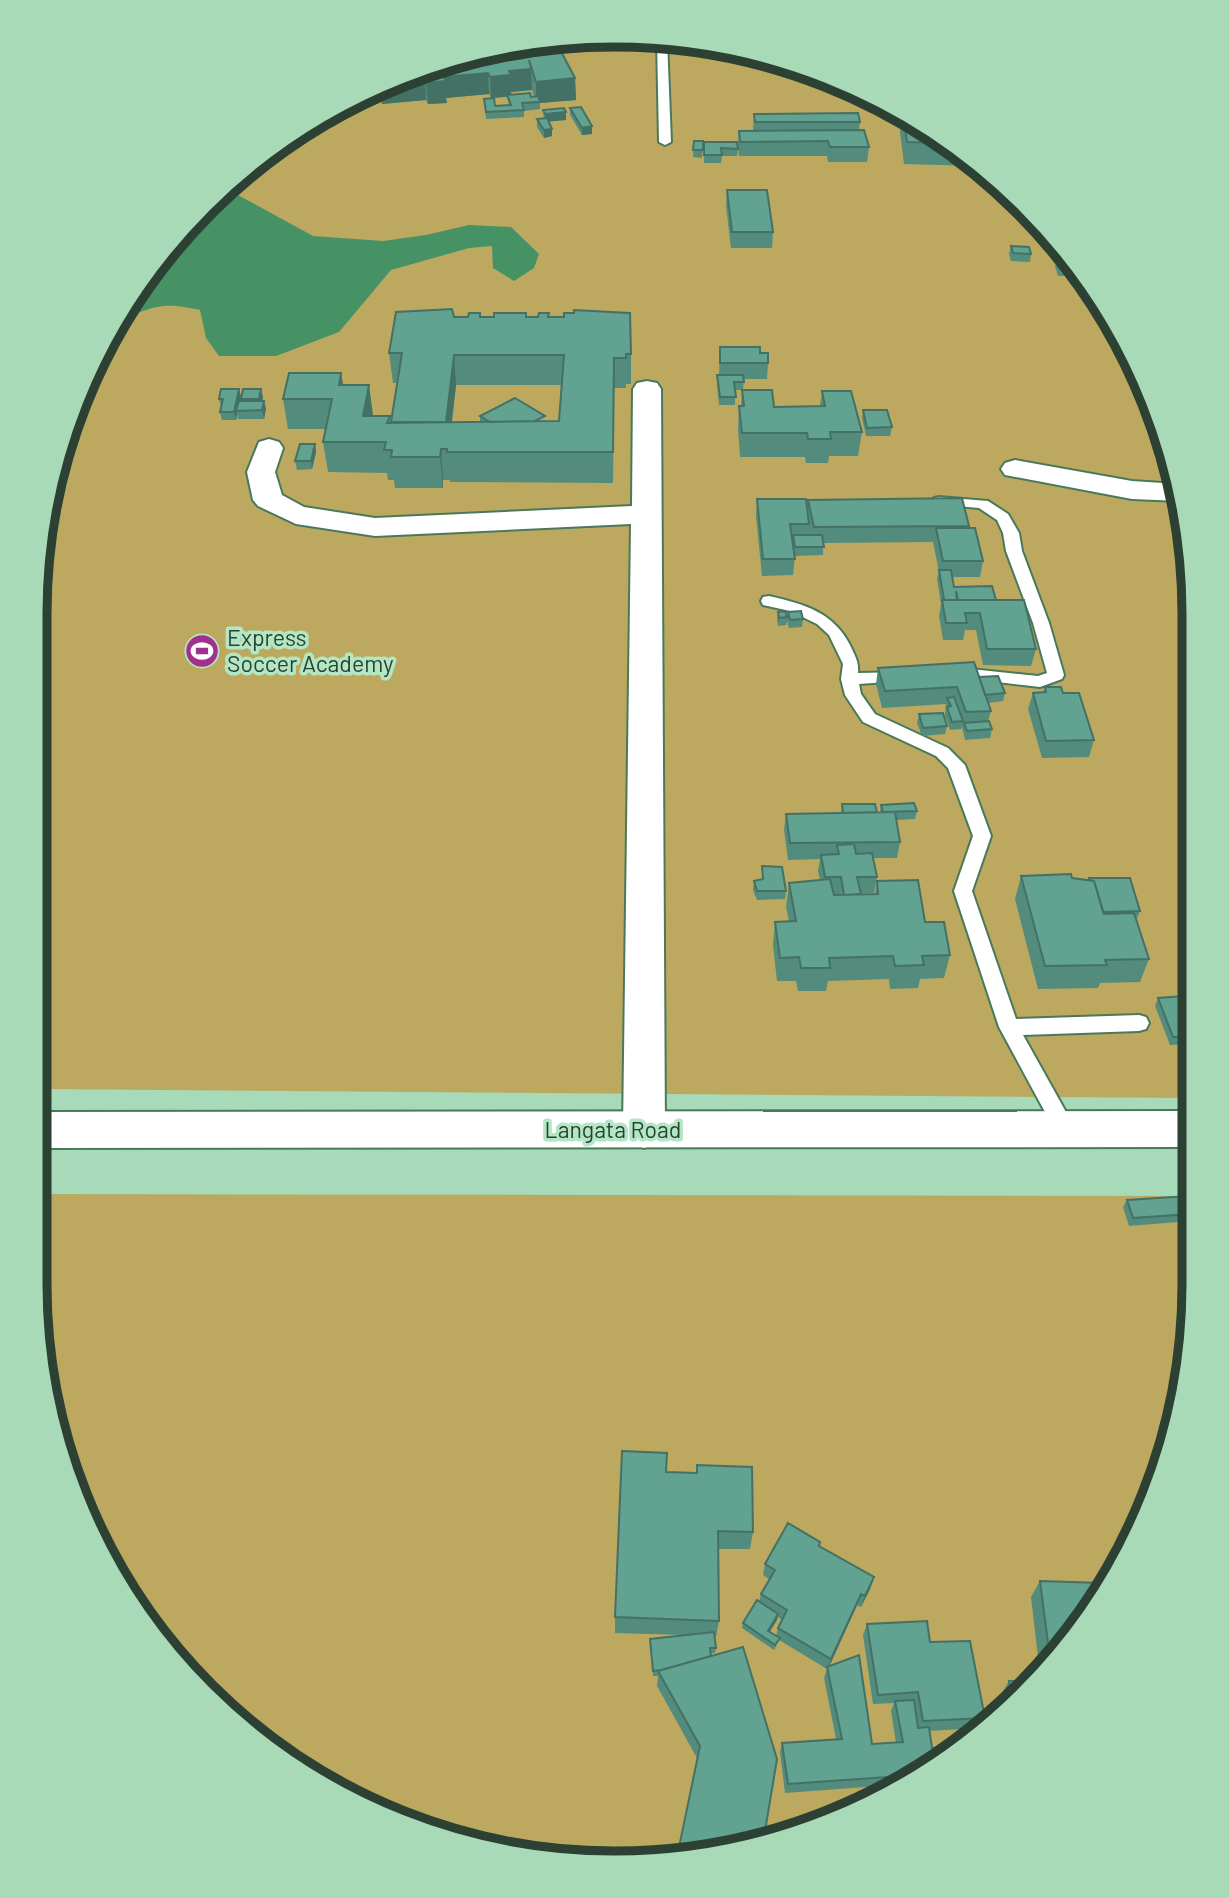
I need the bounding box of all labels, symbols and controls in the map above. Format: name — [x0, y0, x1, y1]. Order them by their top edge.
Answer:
place label: Express Soccer Academy — [227, 623, 394, 677]
sports icon: Express Soccer Academy — [183, 632, 221, 670]
street label: Langata Road — [545, 1115, 681, 1143]

